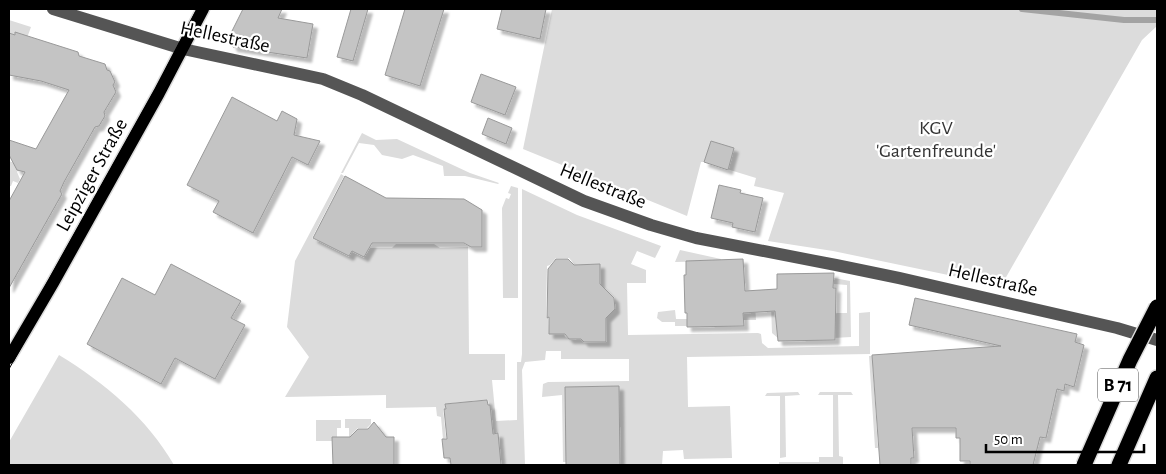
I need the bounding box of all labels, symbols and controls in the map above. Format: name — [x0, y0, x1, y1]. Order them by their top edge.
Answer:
street label: Hellestraße — [178, 18, 272, 56]
street label: Leipziger Straße — [53, 115, 131, 235]
park label: KGV 'Gartenfreunde' — [876, 118, 996, 161]
street label: Hellestraße — [557, 160, 649, 212]
street label: Hellestraße — [946, 260, 1040, 300]
road number: B 71 — [1098, 368, 1138, 402]
scale bar — [986, 422, 1144, 454]
text: 50 m — [994, 432, 1023, 447]

